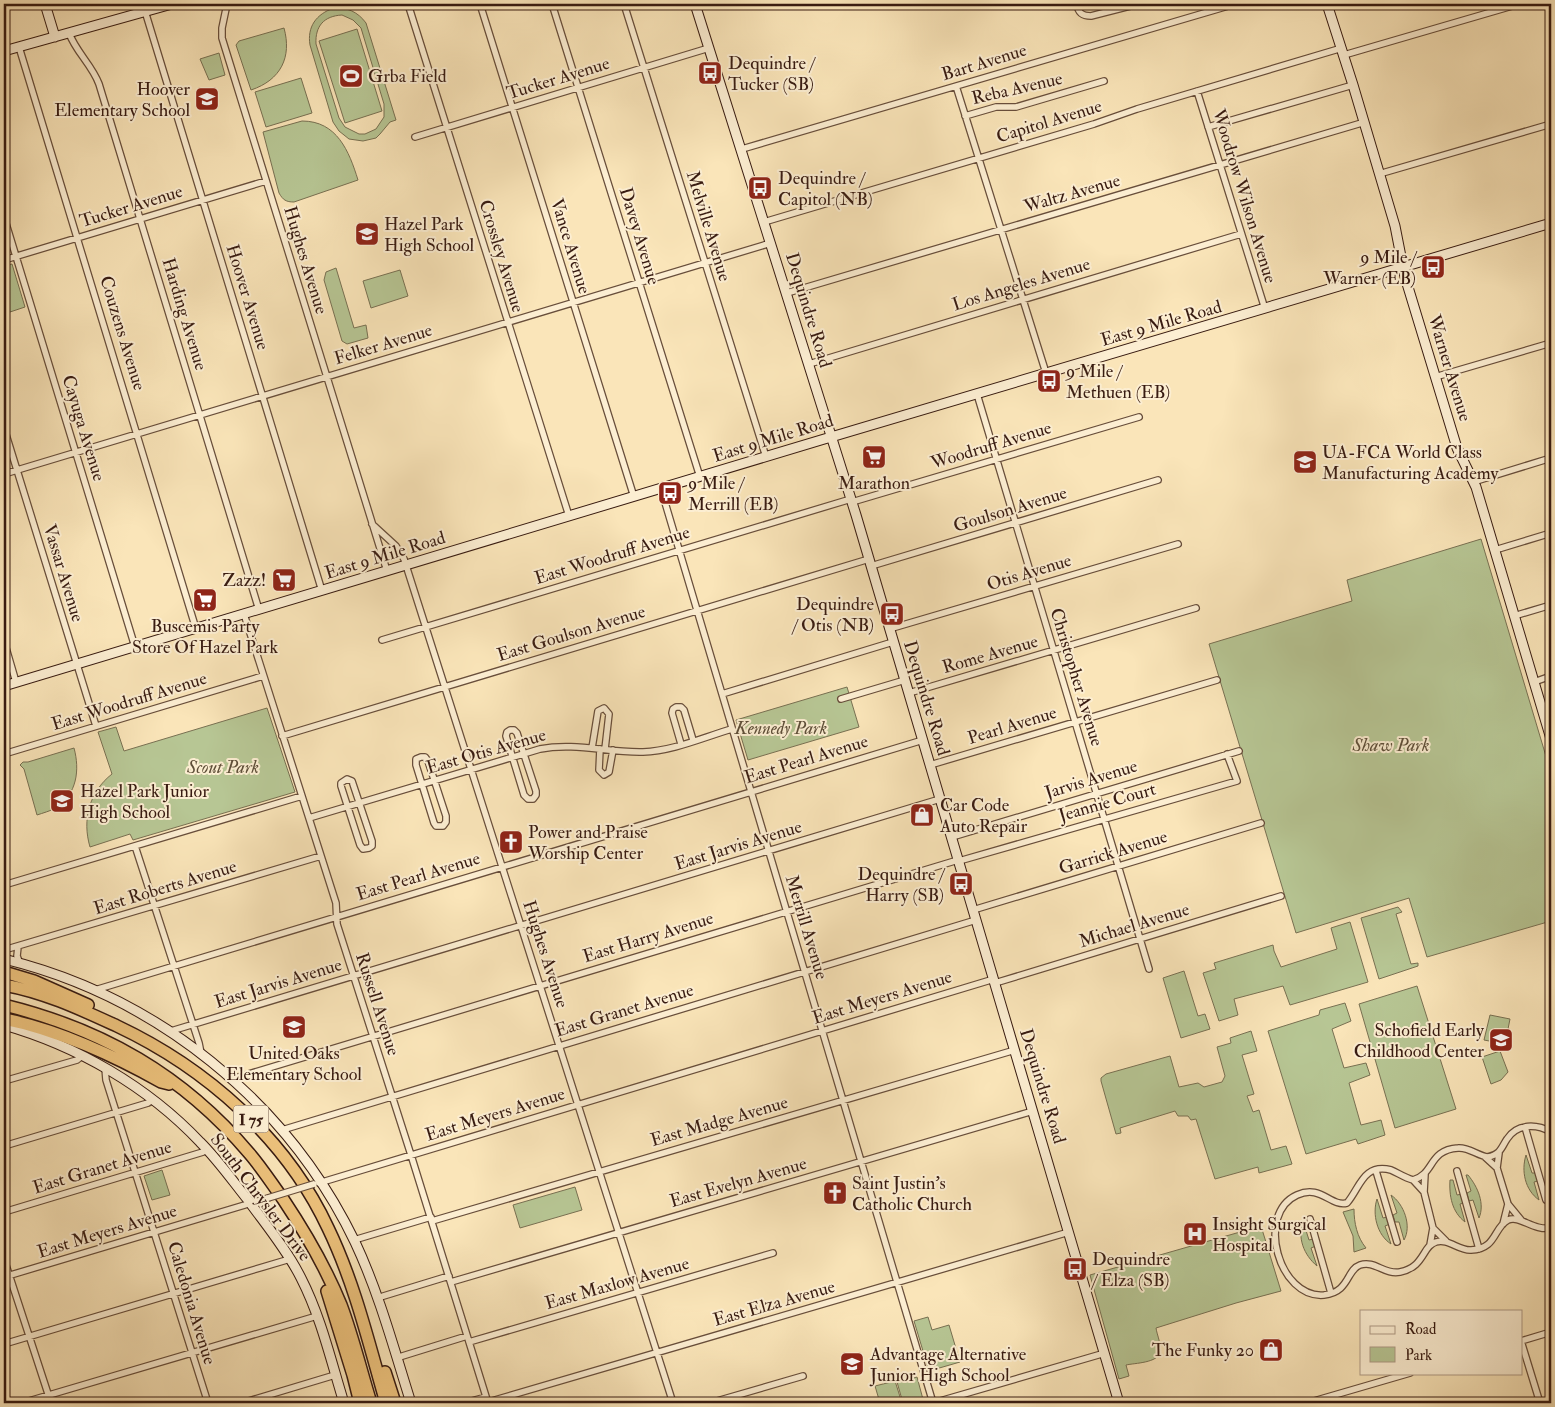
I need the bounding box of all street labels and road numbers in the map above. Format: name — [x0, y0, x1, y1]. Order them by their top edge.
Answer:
street label: Bart Avenue — [939, 39, 1030, 86]
street label: Tucker Avenue — [504, 52, 613, 105]
street label: Reba Avenue — [969, 67, 1065, 110]
street label: Capitol Avenue — [994, 94, 1105, 148]
street label: Woodrow Wilson Avenue — [1207, 105, 1282, 286]
street label: Melville Avenue — [681, 168, 736, 285]
street label: Waltz Avenue — [1020, 169, 1123, 218]
street label: Tucker Avenue — [77, 180, 186, 233]
street label: Davey Avenue — [614, 185, 665, 288]
street label: Vance Avenue — [545, 196, 596, 297]
street label: Crossley Avenue — [473, 197, 530, 316]
street label: Hughes Avenue — [278, 203, 333, 317]
street label: Hoover Avenue — [221, 241, 275, 353]
street label: Dequindre Road — [780, 250, 837, 371]
street label: Los Angeles Avenue — [949, 252, 1093, 316]
street label: Harding Avenue — [157, 255, 213, 374]
street label: Couzens Avenue — [94, 273, 151, 394]
street label: East 9 Mile Road — [1098, 295, 1224, 352]
street label: Warner Avenue — [1422, 311, 1477, 425]
street label: Felker Avenue — [331, 319, 435, 370]
street label: Cayuga Avenue — [56, 372, 111, 484]
street label: East 9 Mile Road — [710, 409, 836, 468]
street label: Woodruff Avenue — [927, 416, 1055, 475]
street label: Goulson Avenue — [950, 481, 1070, 538]
street label: East Woodruff Avenue — [532, 521, 693, 590]
street label: Vassar Avenue — [38, 522, 89, 625]
street label: East 9 Mile Road — [322, 526, 448, 585]
street label: Otis Avenue — [984, 549, 1075, 596]
street label: East Goulson Avenue — [494, 600, 649, 667]
street label: Christopher Avenue — [1045, 605, 1109, 749]
street label: Rome Avenue — [940, 630, 1041, 679]
street label: Dequindre Road — [898, 638, 955, 759]
street label: East Woodruff Avenue — [49, 667, 210, 736]
street label: Pearl Avenue — [965, 701, 1060, 750]
street label: East Otis Avenue — [424, 723, 549, 780]
street label: East Pearl Avenue — [741, 730, 871, 789]
street label: Jarvis Avenue — [1041, 754, 1141, 805]
street label: Jeannie Court — [1055, 778, 1159, 828]
street label: East Jarvis Avenue — [672, 815, 805, 876]
street label: Garrick Avenue — [1056, 825, 1171, 880]
street label: East Pearl Avenue — [353, 847, 483, 906]
street label: East Roberts Avenue — [91, 855, 240, 920]
street label: Merrill Avenue — [780, 872, 833, 983]
street label: Hughes Avenue — [517, 897, 574, 1011]
street label: Michael Avenue — [1076, 898, 1193, 953]
street label: East Harry Avenue — [580, 907, 717, 968]
street label: Russell Avenue — [350, 950, 405, 1059]
street label: East Jarvis Avenue — [212, 953, 345, 1014]
street label: East Meyers Avenue — [810, 965, 955, 1030]
street label: East Granet Avenue — [552, 978, 697, 1043]
street label: Dequindre Road — [1014, 1026, 1071, 1147]
street label: East Meyers Avenue — [423, 1082, 568, 1147]
street label: East Madge Avenue — [648, 1091, 791, 1152]
road number: I 75 — [234, 1106, 268, 1132]
street label: South Chrysler Drive — [205, 1129, 316, 1266]
street label: East Granet Avenue — [30, 1135, 175, 1200]
street label: East Evelyn Avenue — [667, 1152, 810, 1213]
street label: East Meyers Avenue — [35, 1199, 180, 1264]
street label: Caledonia Avenue — [162, 1239, 221, 1368]
street label: East Maxlow Avenue — [542, 1252, 692, 1315]
street label: East Elza Avenue — [711, 1275, 838, 1332]

